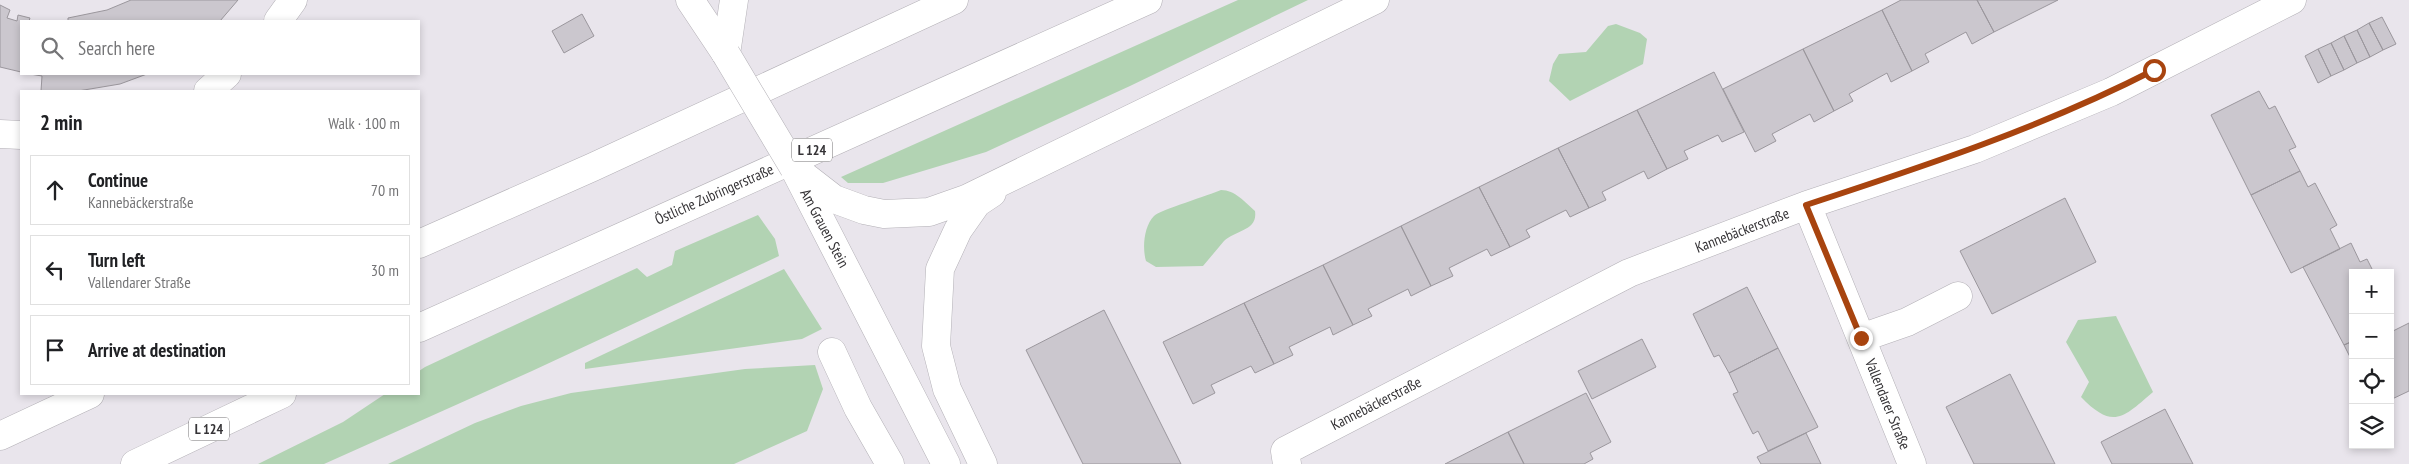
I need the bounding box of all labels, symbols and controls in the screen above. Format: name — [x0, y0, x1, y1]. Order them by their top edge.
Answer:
search box — [20, 20, 420, 75]
icon: search — [38, 34, 66, 62]
text: Search here — [78, 36, 155, 60]
route start — [2143, 59, 2166, 82]
text: 2 min — [40, 109, 82, 136]
text: Walk · 100 m — [328, 113, 400, 133]
road number: L 124 — [792, 138, 832, 162]
street label: Östliche Zubringerstraße — [652, 159, 776, 229]
text: Continue — [88, 168, 148, 192]
icon: ahead — [41, 176, 69, 204]
text: 70 m — [371, 180, 399, 200]
street label: Am Grauen Stein — [796, 185, 854, 271]
text: Kannebäckerstraße — [88, 192, 194, 212]
street label: Kannebäckerstraße — [1692, 203, 1792, 257]
text: Turn left — [88, 248, 145, 272]
icon: left — [41, 256, 69, 284]
text: 30 m — [371, 260, 399, 280]
map controls — [2349, 269, 2394, 449]
button: + — [2349, 269, 2394, 314]
text: Vallendarer Straße — [88, 272, 191, 292]
button: − — [2349, 314, 2394, 359]
route end — [1850, 327, 1873, 350]
icon: arrive — [41, 336, 69, 364]
text: Arrive at destination — [88, 338, 226, 362]
street label: Vallendarer Straße — [1861, 355, 1915, 452]
button: locate — [2349, 359, 2394, 404]
street label: Kannebäckerstraße — [1328, 372, 1424, 434]
button: layers — [2349, 404, 2394, 449]
road number: L 124 — [189, 418, 229, 440]

